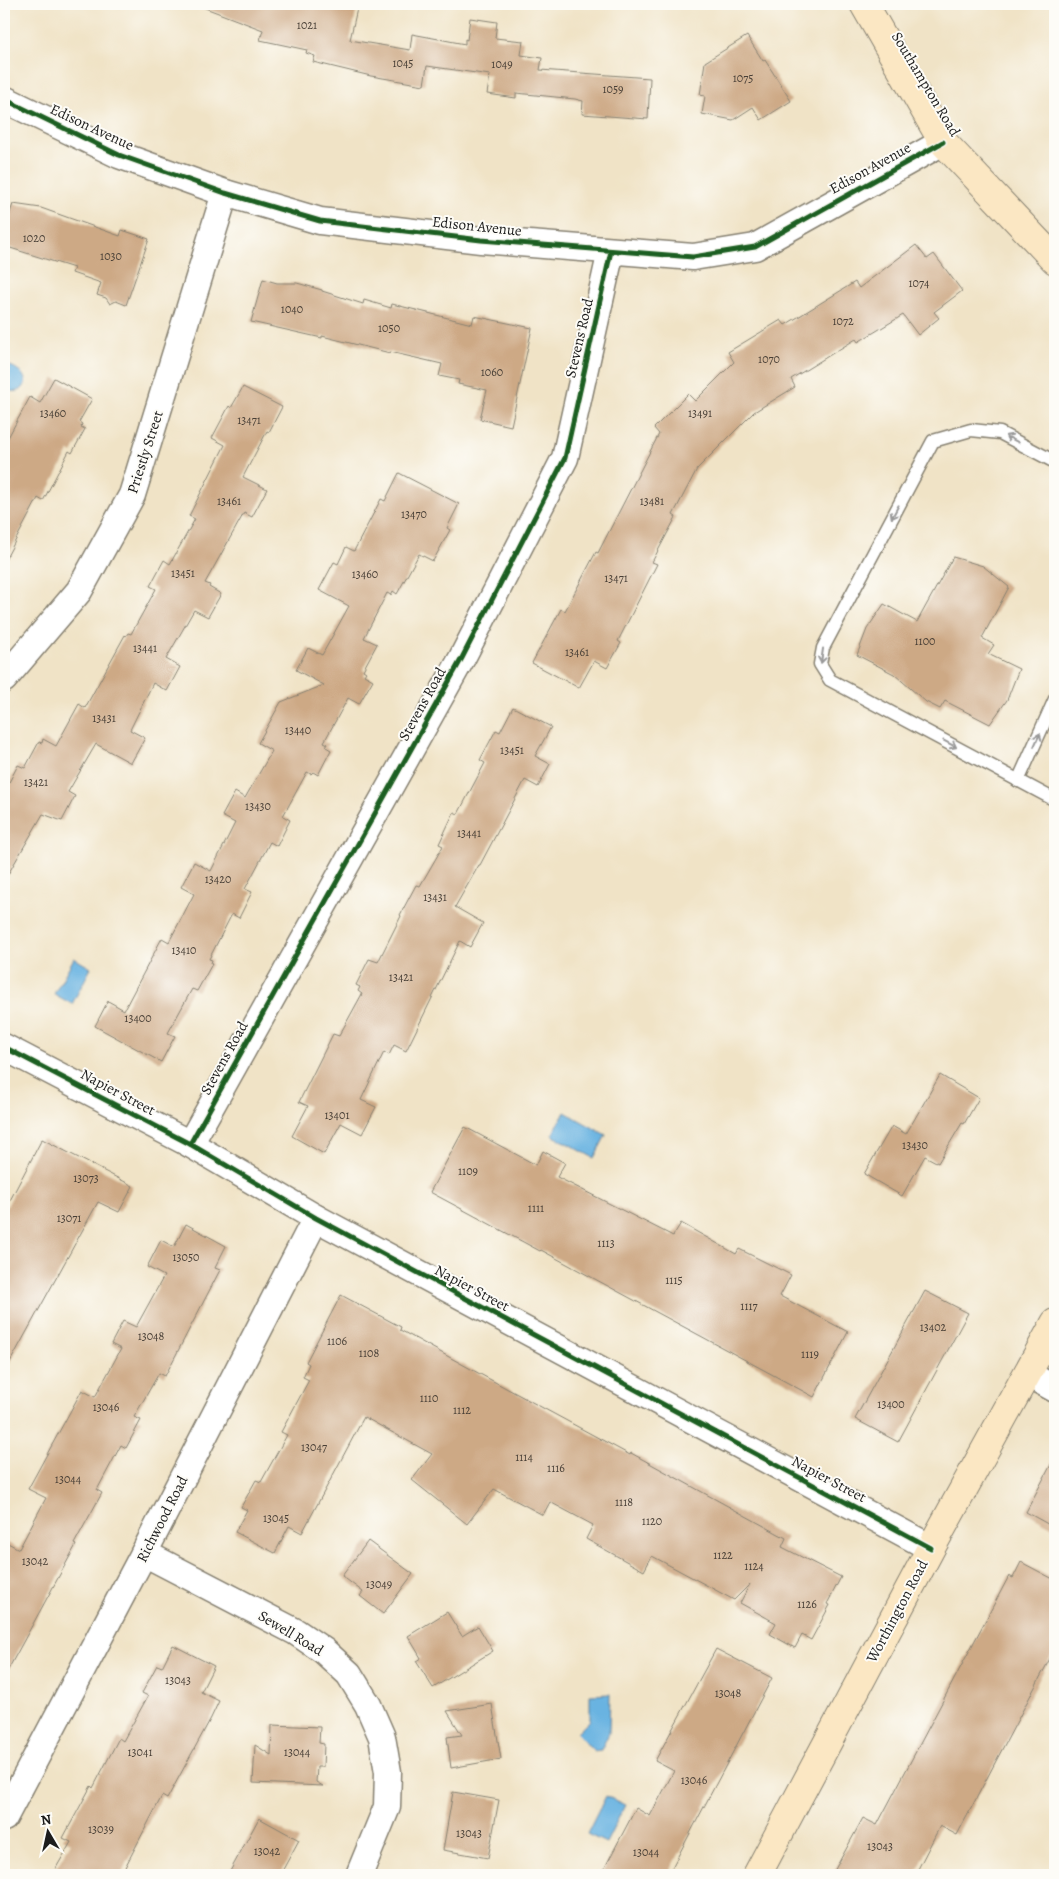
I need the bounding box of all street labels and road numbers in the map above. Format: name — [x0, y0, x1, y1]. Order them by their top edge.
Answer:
street label: Southampton Road — [887, 28, 966, 141]
street label: Edison Avenue — [47, 99, 137, 155]
street label: Edison Avenue — [826, 137, 915, 199]
street label: Edison Avenue — [431, 211, 523, 241]
street label: Stevens Road — [560, 295, 598, 380]
street label: Priestly Street — [122, 408, 168, 496]
street label: Stevens Road — [394, 663, 451, 744]
street label: Stevens Road — [196, 1017, 253, 1098]
street label: Napier Street — [77, 1064, 159, 1120]
street label: Napier Street — [431, 1260, 513, 1316]
street label: Napier Street — [788, 1451, 870, 1507]
street label: Richwood Road — [132, 1471, 193, 1566]
street label: Worthington Road — [861, 1555, 933, 1667]
street label: Sewell Road — [255, 1606, 328, 1661]

